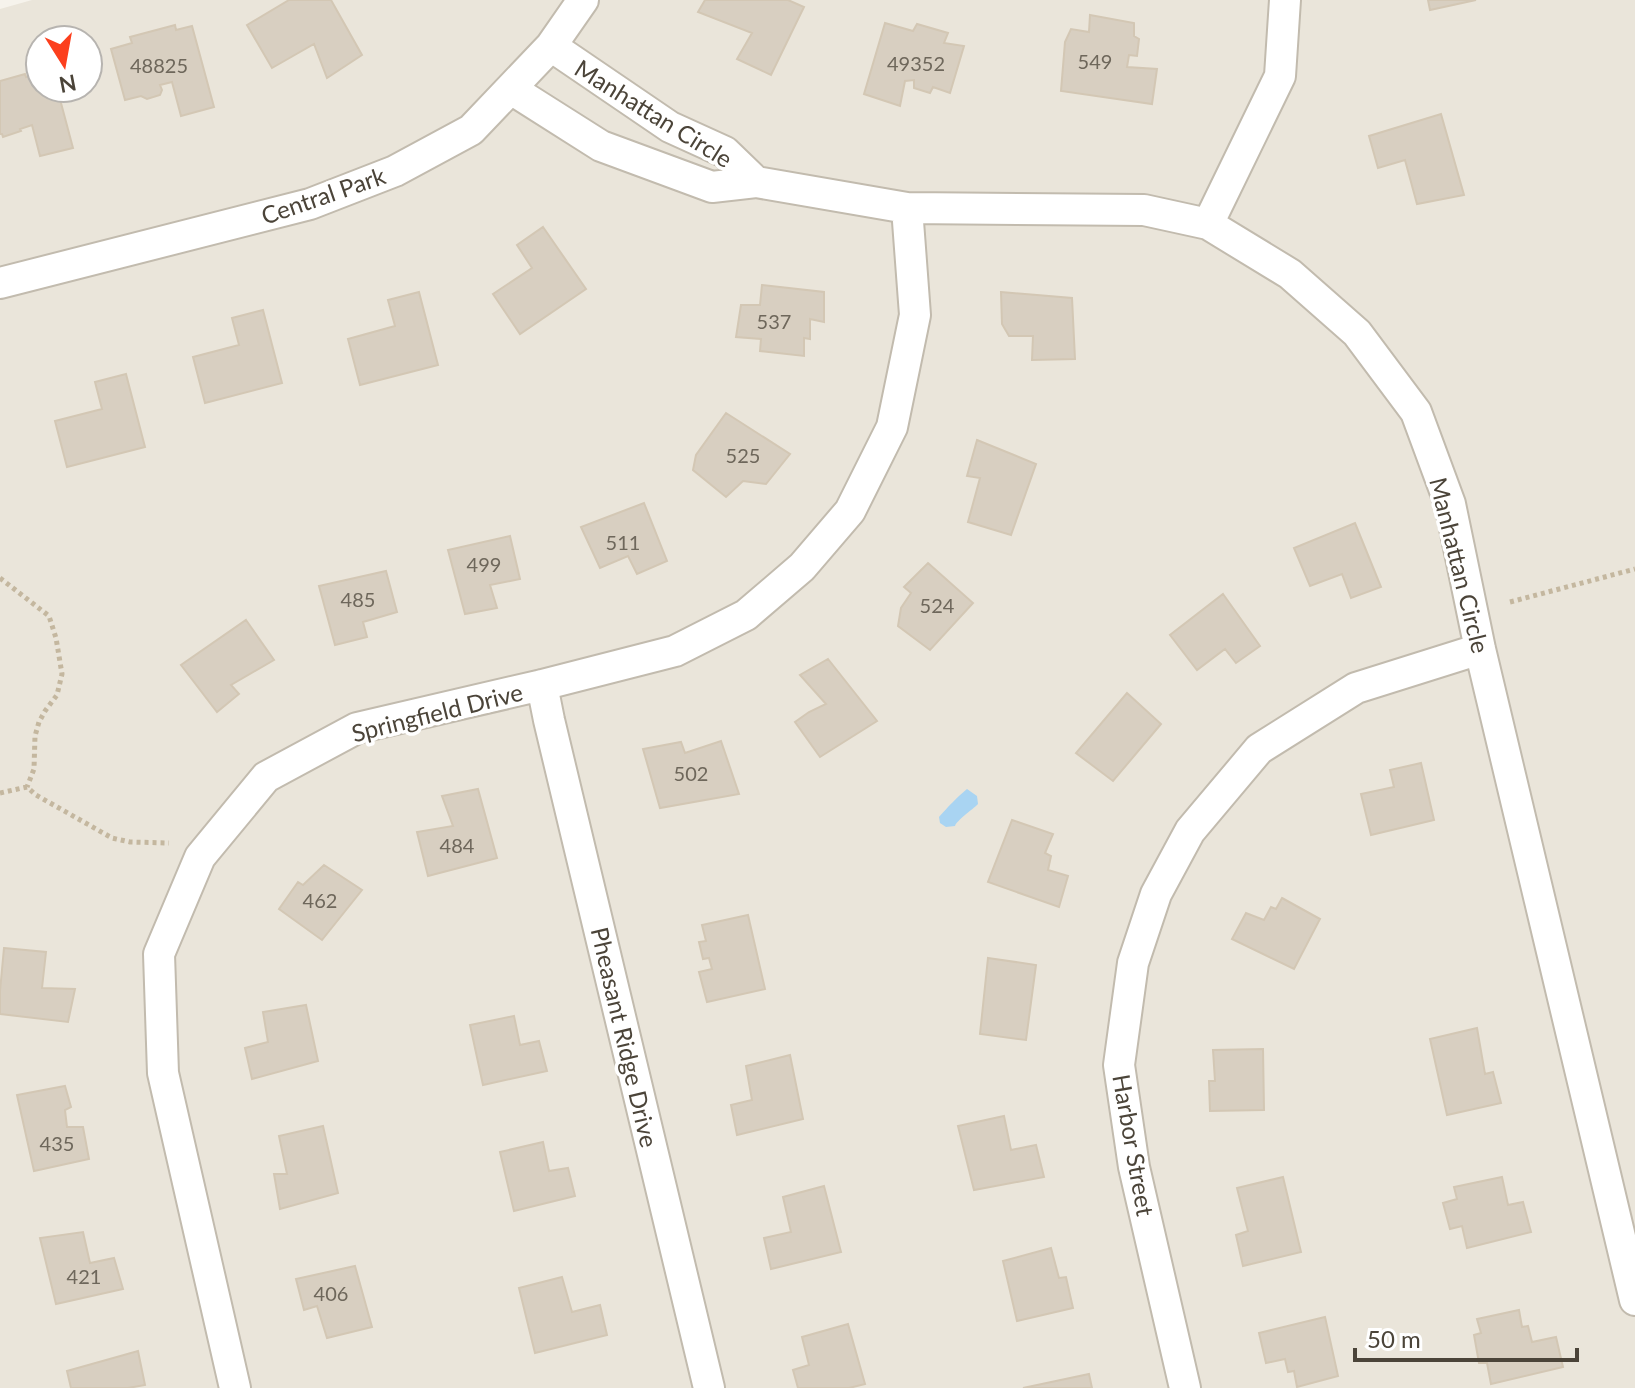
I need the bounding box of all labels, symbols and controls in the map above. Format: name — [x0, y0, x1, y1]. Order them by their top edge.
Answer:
north arrow — [24, 24, 104, 104]
house number: 549 — [1078, 49, 1112, 73]
house number: 49352 — [887, 51, 945, 75]
house number: 48825 — [130, 53, 188, 77]
street label: Manhattan Circle — [570, 53, 738, 173]
text: N — [57, 69, 79, 99]
street label: Central Park — [257, 160, 390, 230]
house number: 537 — [757, 309, 791, 333]
house number: 525 — [726, 443, 760, 467]
street label: Manhattan Circle — [1424, 474, 1496, 656]
house number: 511 — [606, 530, 640, 554]
house number: 499 — [467, 552, 501, 576]
house number: 485 — [341, 587, 375, 611]
house number: 524 — [920, 593, 955, 617]
street label: Springfield Drive — [348, 677, 526, 747]
house number: 502 — [674, 761, 708, 785]
house number: 484 — [440, 833, 475, 857]
house number: 462 — [303, 888, 337, 912]
street label: Pheasant Ridge Drive — [586, 924, 664, 1150]
street label: Harbor Street — [1107, 1072, 1161, 1218]
house number: 435 — [40, 1131, 74, 1155]
house number: 421 — [67, 1264, 101, 1288]
house number: 406 — [314, 1281, 348, 1305]
scale bar — [1355, 1312, 1577, 1362]
text: 50 m — [1367, 1324, 1421, 1353]

